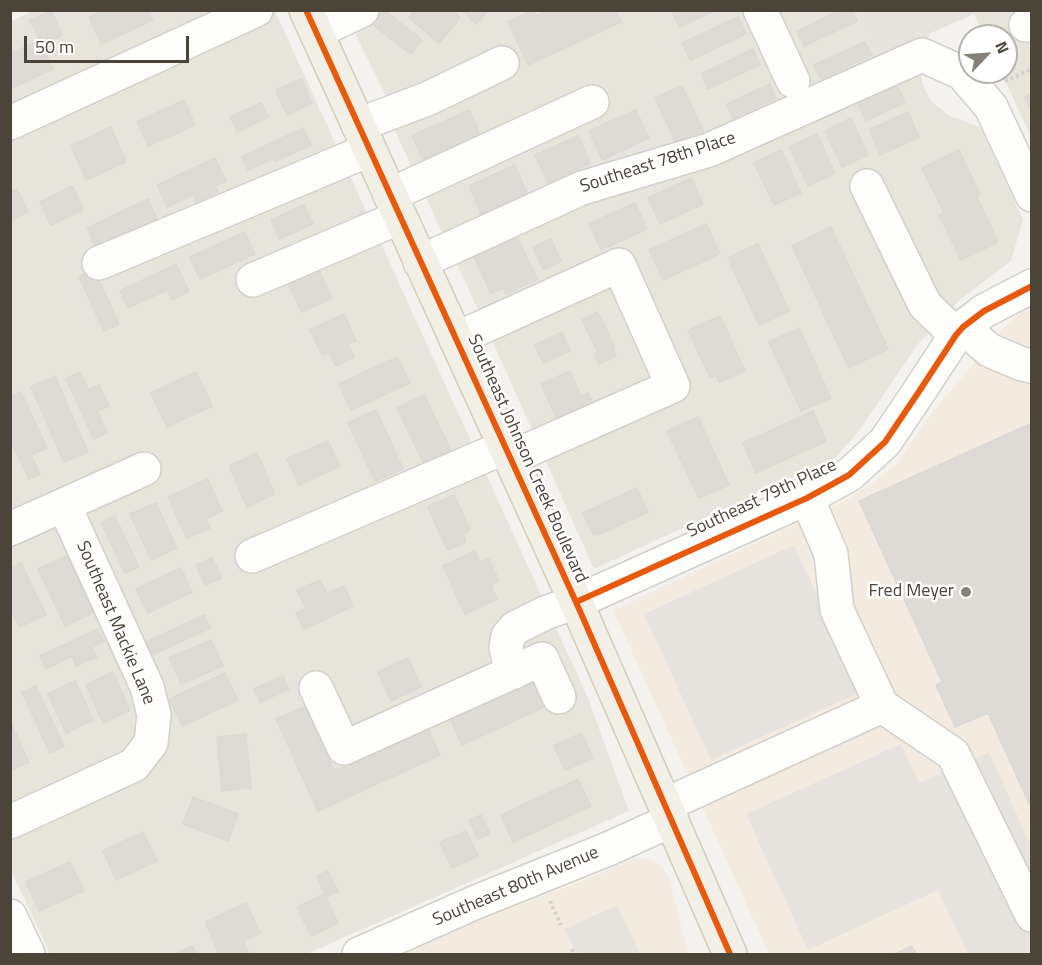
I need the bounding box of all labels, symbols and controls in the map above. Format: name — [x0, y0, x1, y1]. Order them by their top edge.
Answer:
scale bar — [27, 24, 192, 62]
north arrow — [958, 24, 1018, 84]
text: 50 m — [35, 33, 74, 60]
text: N — [989, 37, 1016, 57]
street label: Southeast 78th Place — [577, 128, 739, 198]
street label: Southeast Johnson Creek Boulevard — [462, 331, 592, 587]
street label: Southeast 79th Place — [684, 455, 840, 543]
street label: Southeast Mackie Lane — [71, 538, 159, 708]
place label: Fred Meyer — [868, 581, 954, 603]
marker: Fred Meyer — [959, 585, 973, 599]
street label: Southeast 80th Avenue — [430, 842, 602, 932]

